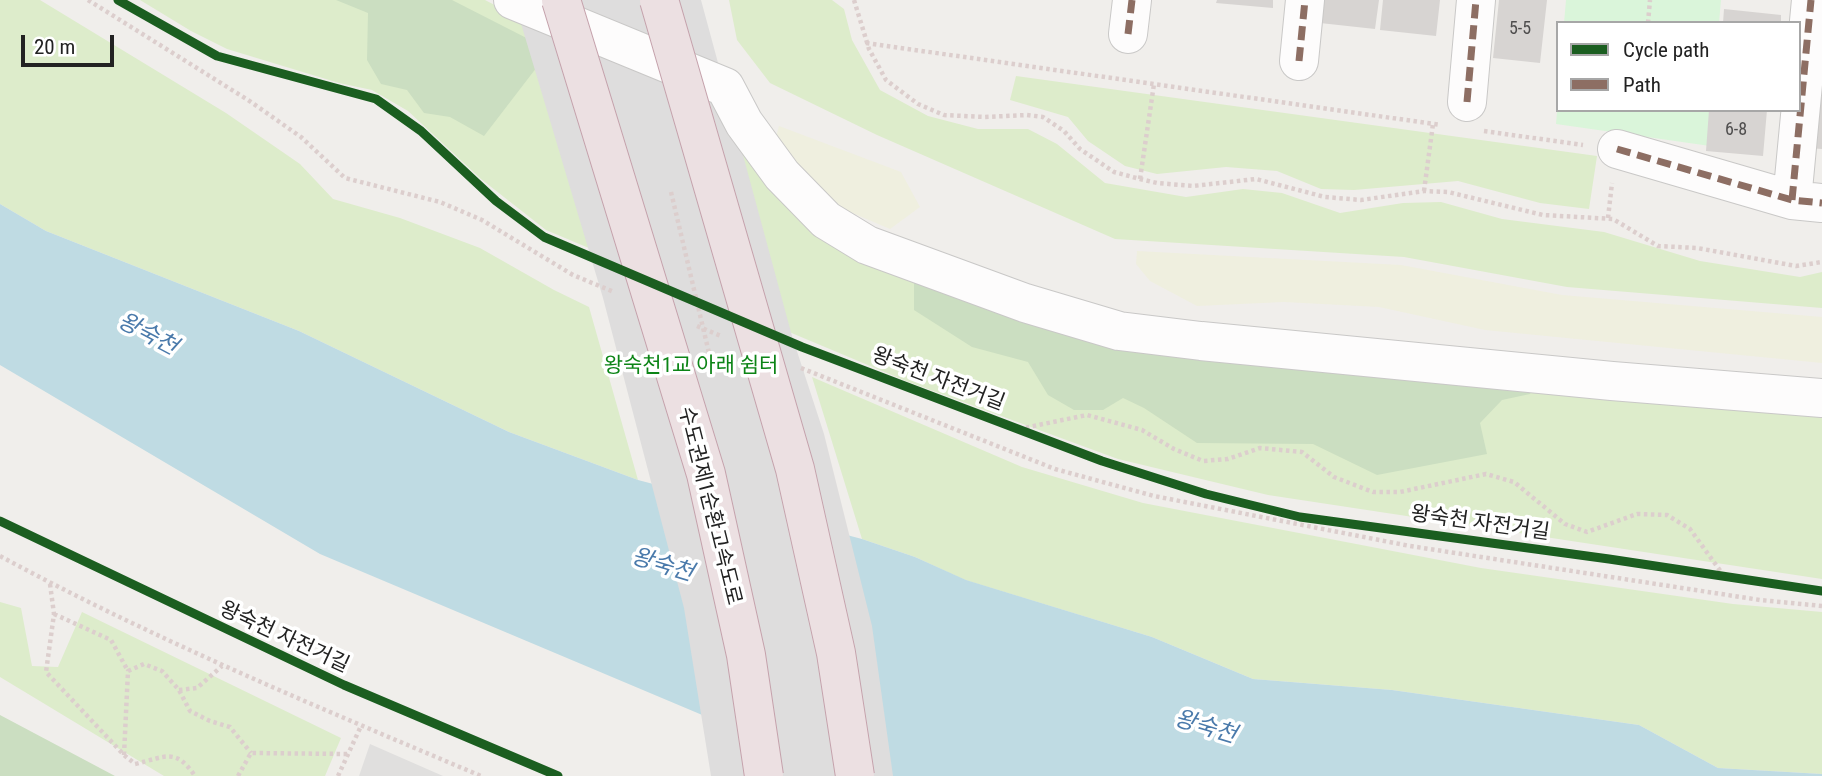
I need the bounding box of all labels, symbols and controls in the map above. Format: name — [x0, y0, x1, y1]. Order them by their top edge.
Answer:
house number: 5-5 — [1509, 18, 1531, 40]
scale bar — [24, 21, 117, 65]
legend — [1556, 21, 1801, 112]
text: 20 m — [34, 35, 75, 59]
text: Cycle path — [1623, 38, 1709, 62]
text: Path — [1623, 73, 1661, 97]
house number: 6-8 — [1725, 119, 1747, 141]
water label: 왕숙천 — [112, 308, 182, 362]
street label: 왕숙천 자전거길 — [868, 343, 1008, 417]
park label: 왕숙천1교 아래 쉼터 — [604, 354, 778, 380]
street label: 수도권제1순환고속도로 — [672, 404, 746, 608]
street label: 왕숙천 자전거길 — [1409, 502, 1551, 546]
water label: 왕숙천 — [628, 544, 696, 588]
street label: 왕숙천 자전거길 — [215, 597, 353, 679]
water label: 왕숙천 — [1171, 706, 1239, 750]

